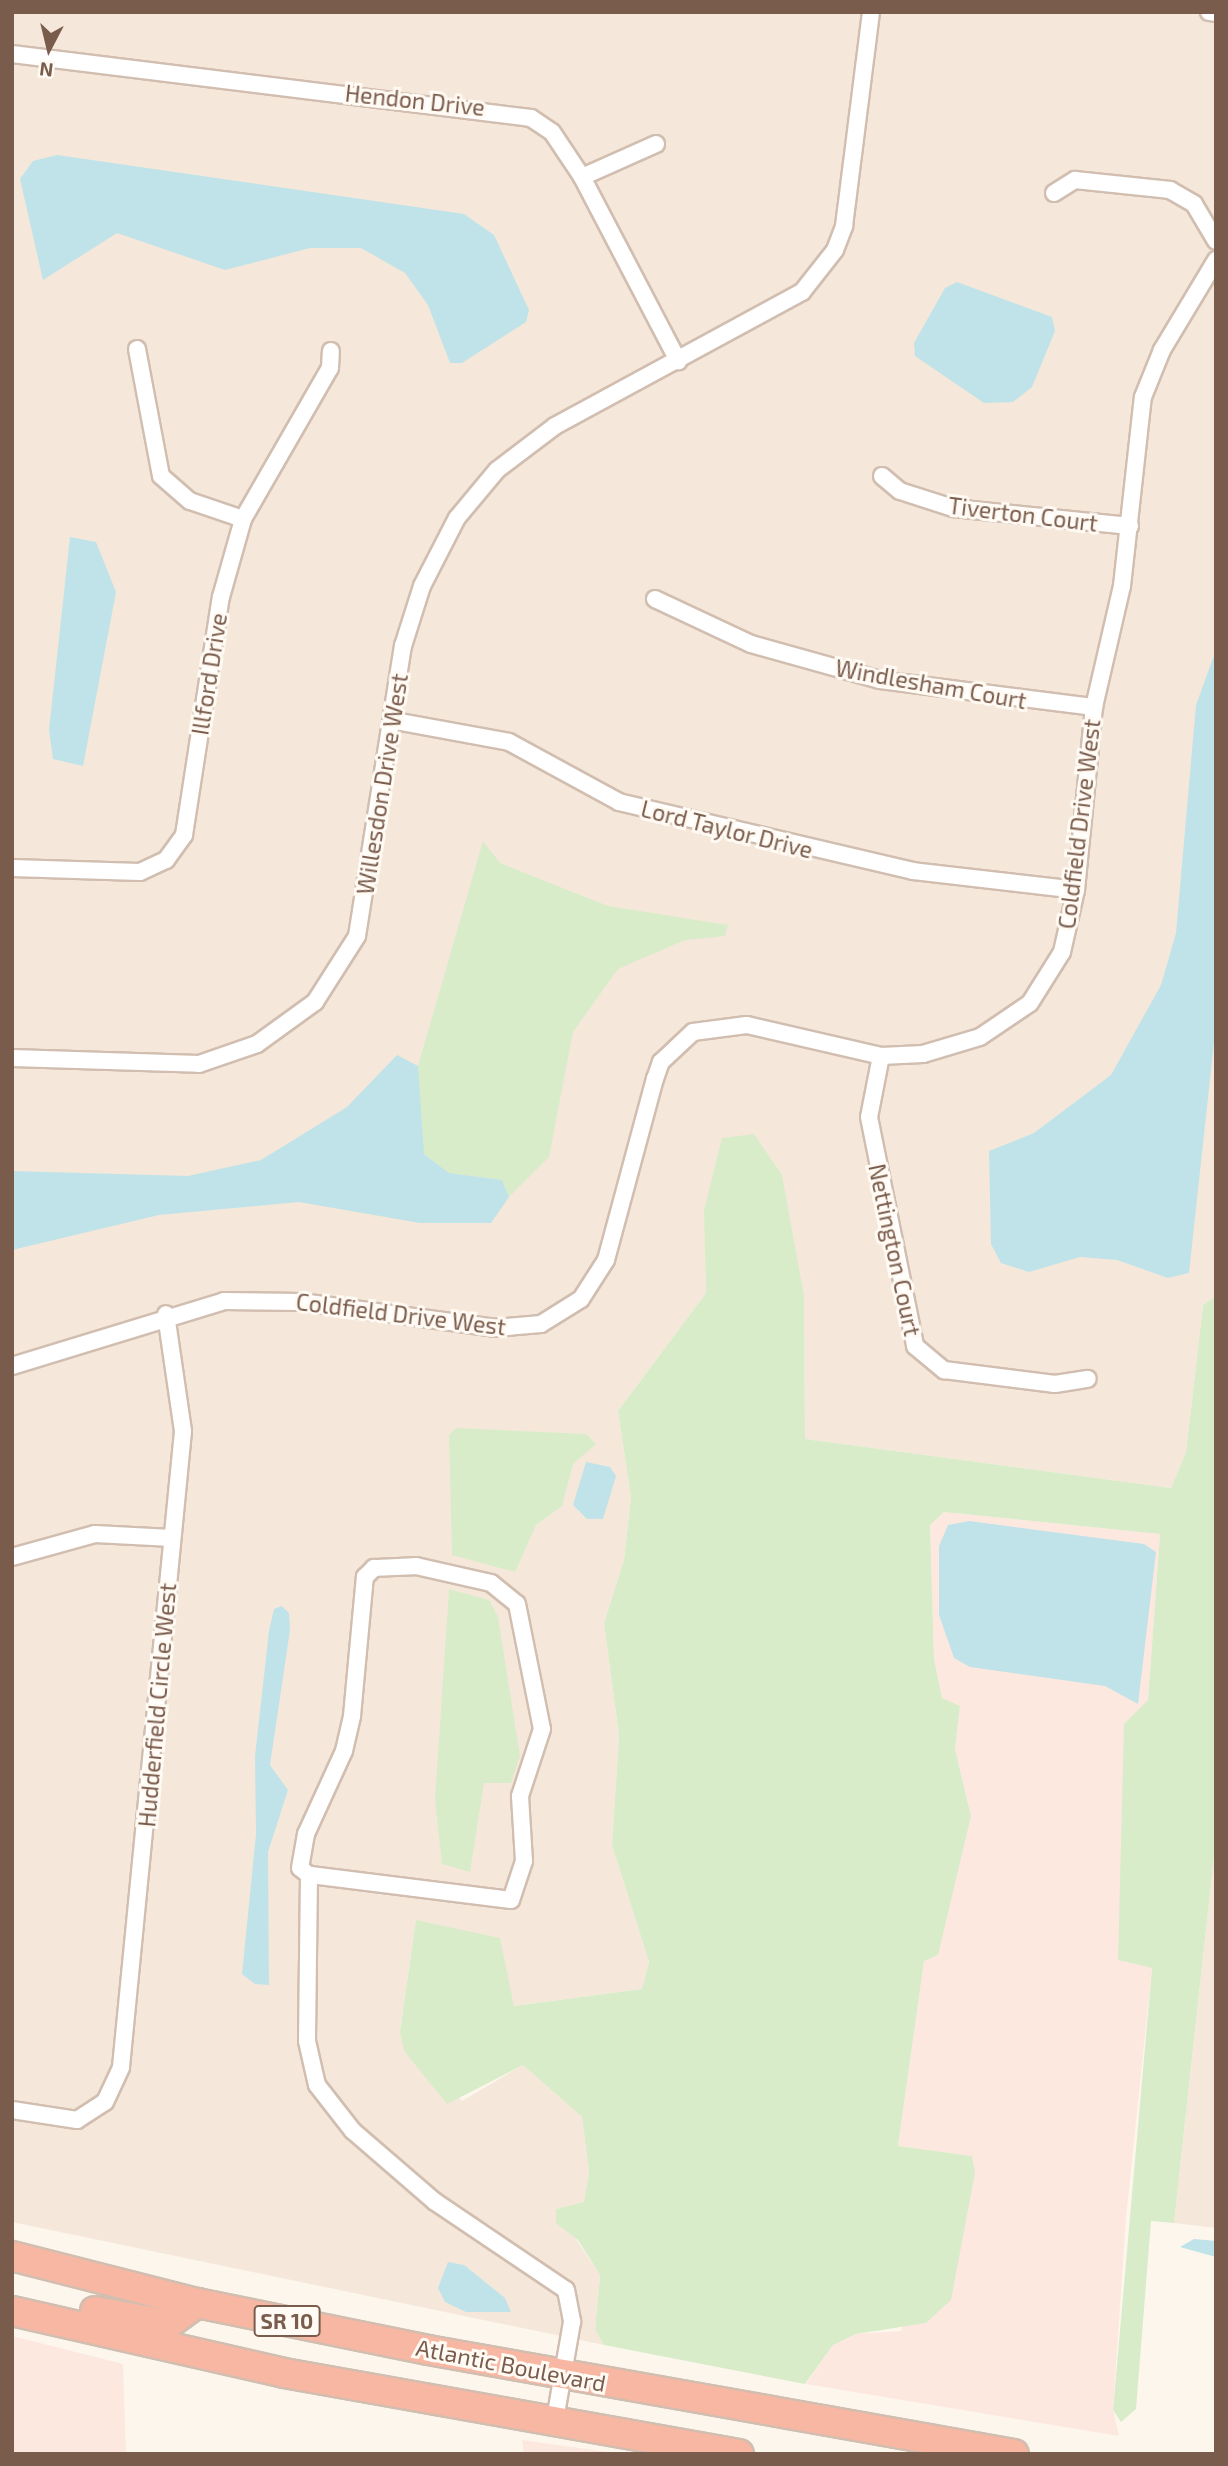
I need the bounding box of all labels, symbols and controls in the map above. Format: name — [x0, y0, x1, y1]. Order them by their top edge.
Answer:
north arrow — [14, 14, 84, 84]
text: N — [38, 58, 55, 83]
street label: Hendon Drive — [344, 79, 486, 121]
street label: Tiverton Court — [947, 491, 1099, 537]
street label: Illford Drive — [186, 611, 232, 737]
street label: Windlesham Court — [833, 654, 1029, 714]
street label: Willesdon Drive West — [351, 671, 413, 897]
street label: Coldfield Drive West — [1052, 717, 1106, 931]
street label: Lord Taylor Drive — [638, 794, 816, 864]
street label: Nettington Court — [863, 1161, 927, 1339]
street label: Coldfield Drive West — [294, 1287, 508, 1341]
street label: Hudderfield Circle West — [133, 1582, 181, 1828]
road number: SR 10 — [252, 2304, 322, 2338]
street label: Atlantic Boulevard — [414, 2333, 608, 2397]

